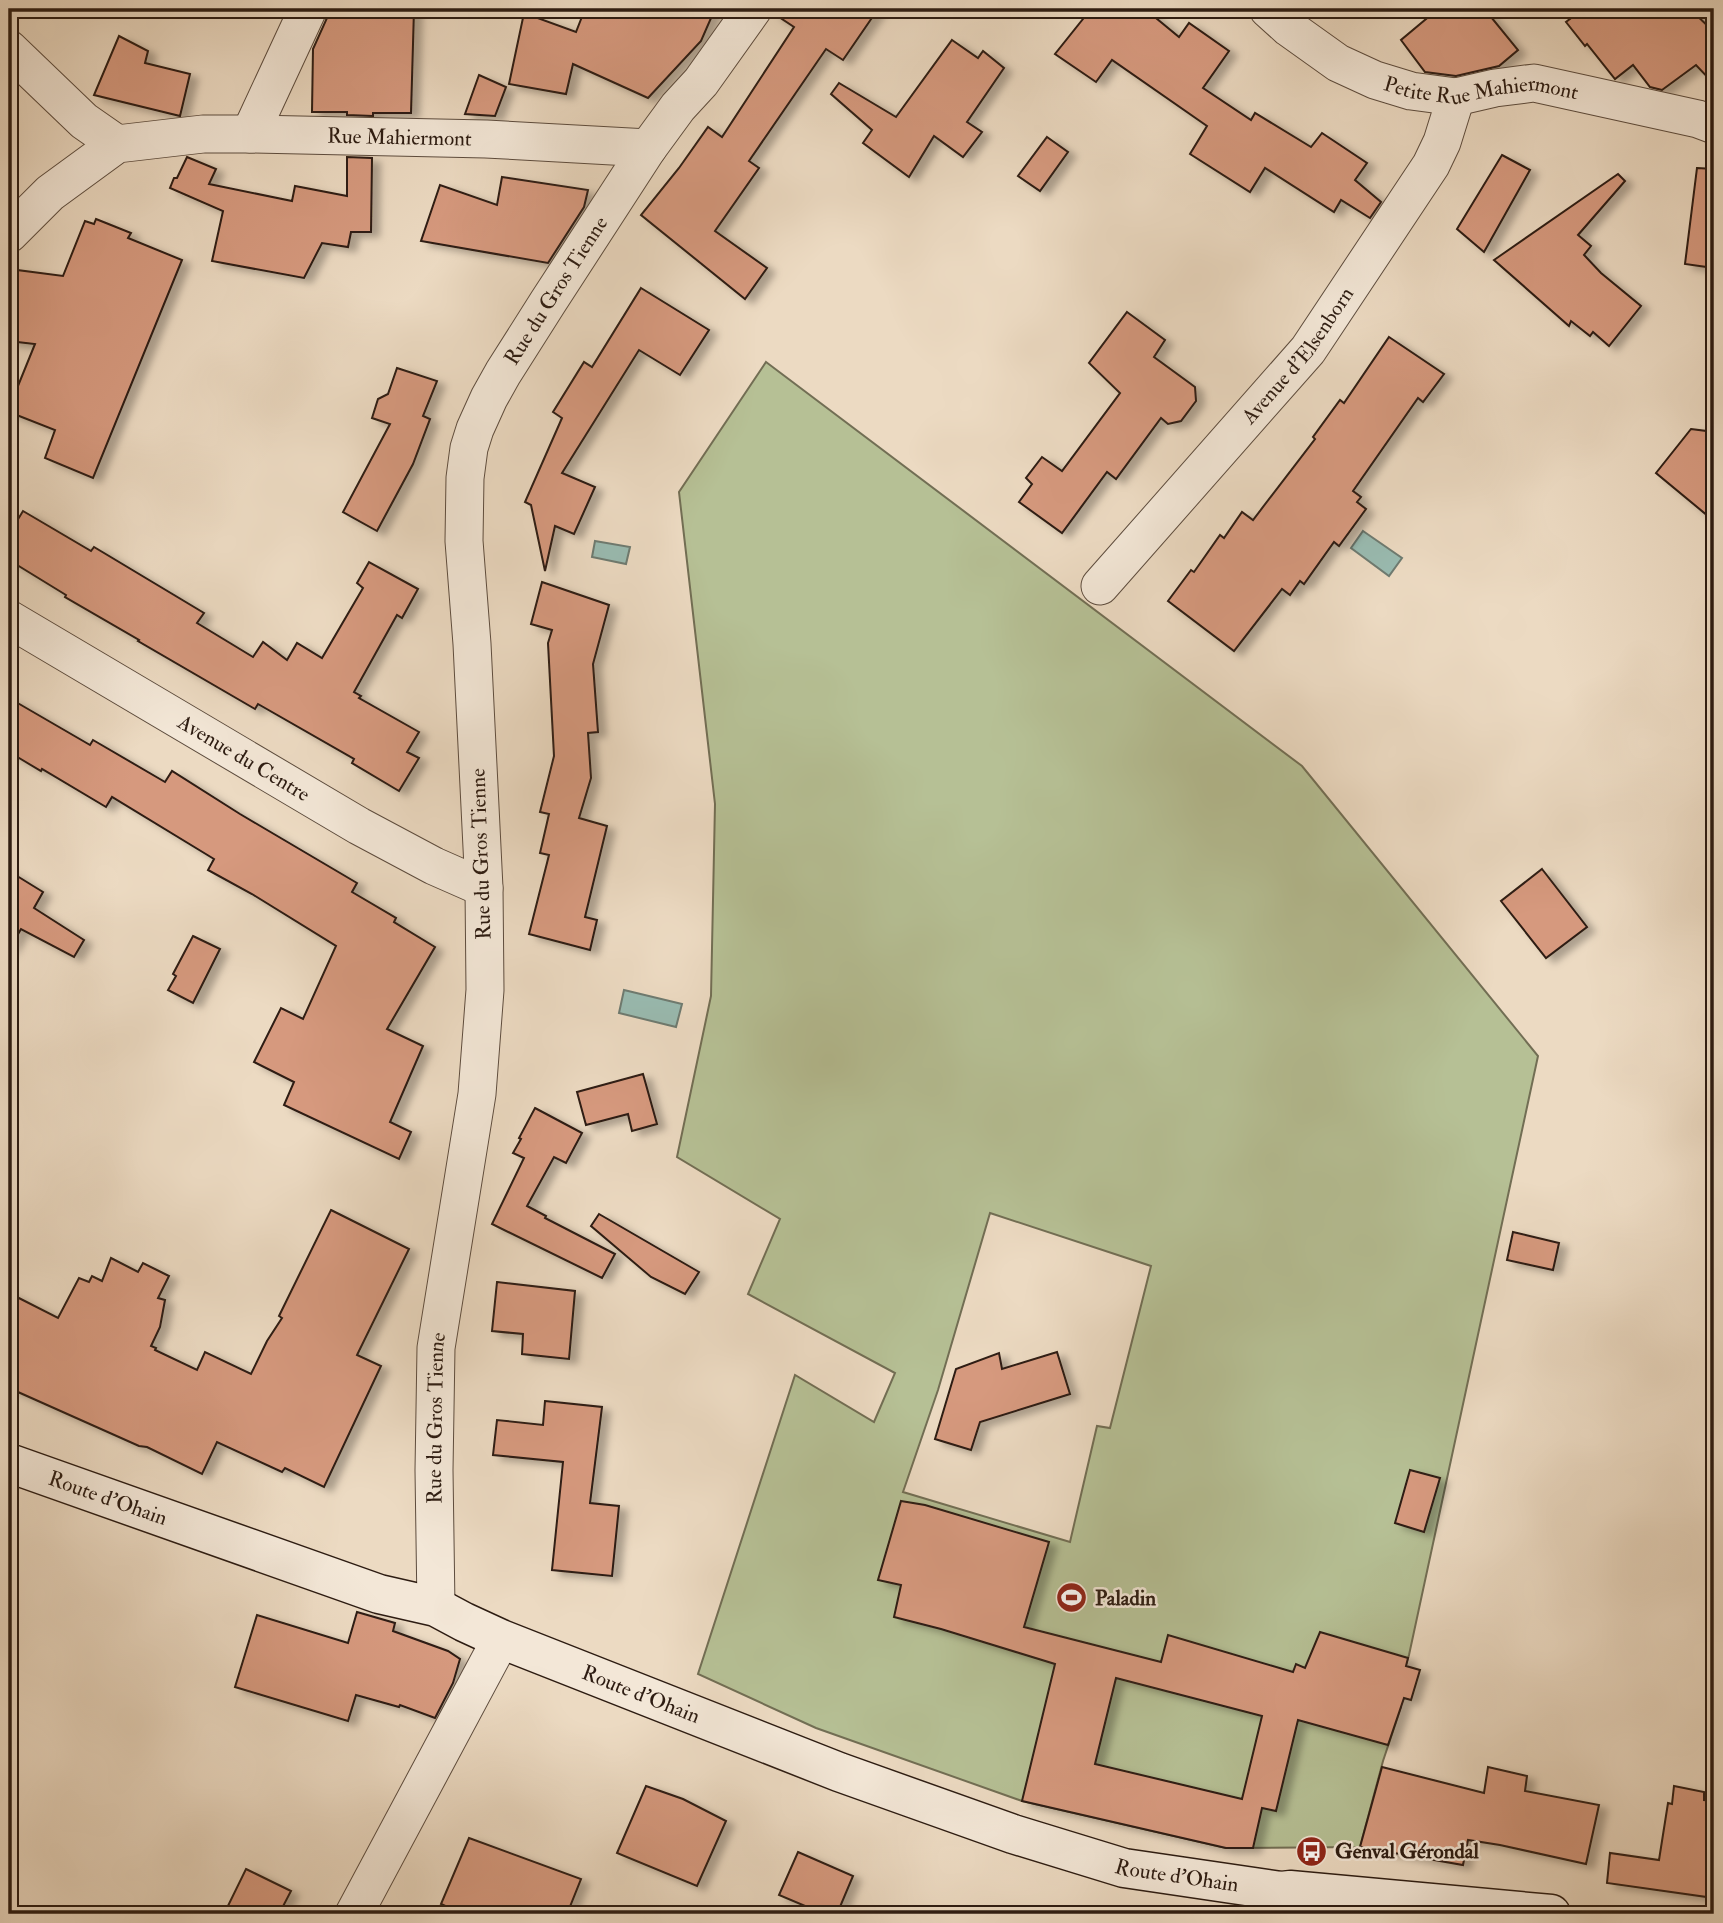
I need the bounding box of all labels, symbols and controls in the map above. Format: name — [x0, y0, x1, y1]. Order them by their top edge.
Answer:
street label: Petite Rue Mahiermont — [1381, 69, 1581, 111]
street label: Rue Mahiermont — [327, 122, 472, 152]
street label: Rue du Gros Tienne — [498, 211, 614, 370]
street label: Avenue d'Elsenborn — [1235, 282, 1360, 430]
street label: Avenue du Centre — [172, 708, 315, 808]
street label: Rue du Gros Tienne — [465, 768, 497, 940]
street label: Rue du Gros Tienne — [420, 1330, 452, 1504]
street label: Route d'Ohain — [45, 1465, 171, 1532]
sports icon: Paladin — [1055, 1581, 1089, 1615]
place label: Paladin — [1095, 1585, 1156, 1612]
street label: Route d'Ohain — [578, 1659, 704, 1730]
bus stop icon: Genval Gérondal — [1295, 1834, 1329, 1868]
place label: Genval Gérondal — [1335, 1838, 1479, 1865]
street label: Route d'Ohain — [1112, 1853, 1241, 1898]

